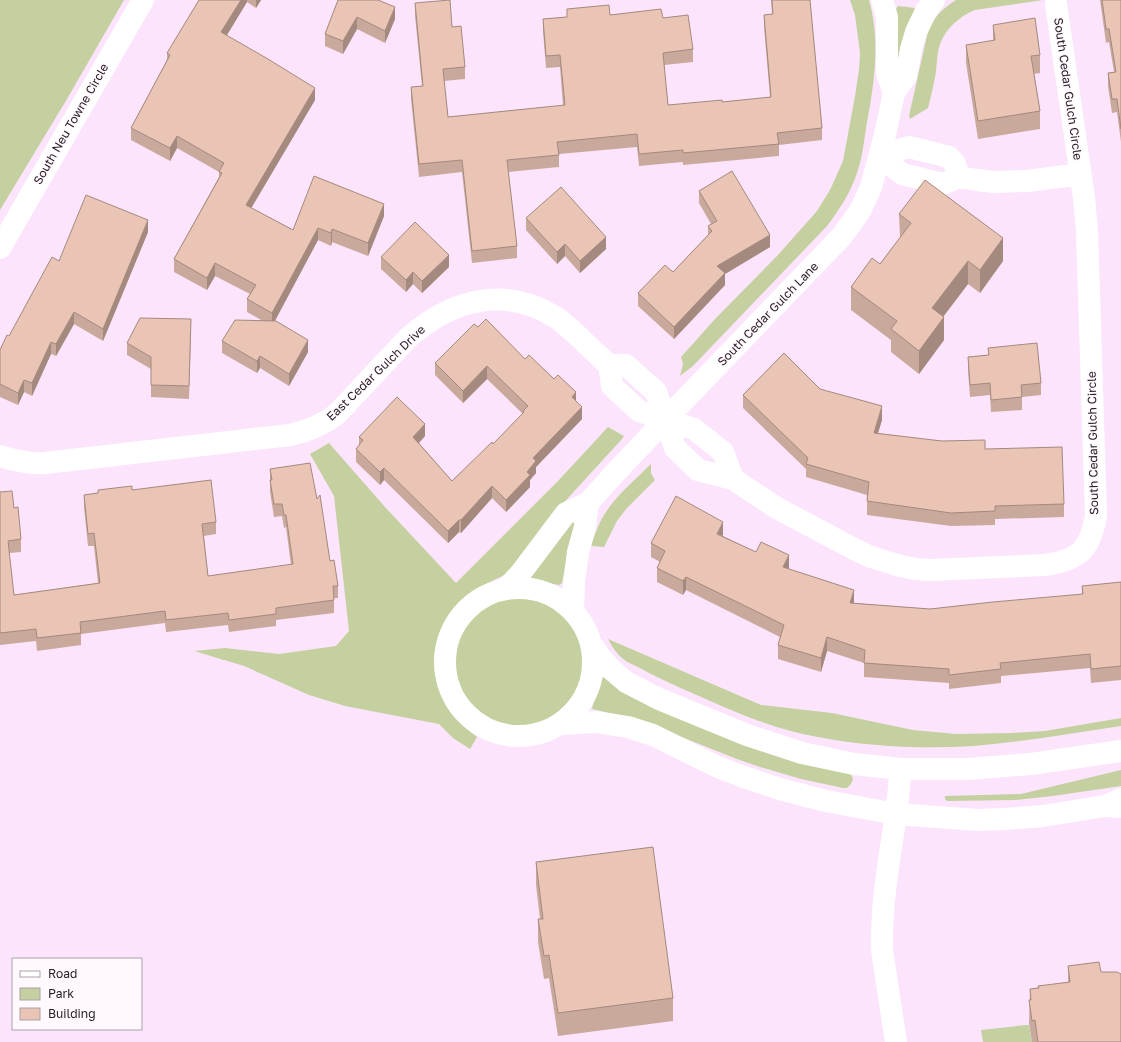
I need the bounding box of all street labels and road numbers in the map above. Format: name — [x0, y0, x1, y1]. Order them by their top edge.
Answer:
street label: South Cedar Gulch Circle — [1051, 17, 1086, 161]
street label: South Neu Towne Circle — [30, 61, 111, 187]
street label: South Cedar Gulch Lane — [714, 259, 821, 369]
street label: East Cedar Gulch Drive — [323, 322, 428, 424]
street label: South Cedar Gulch Circle — [1084, 371, 1101, 515]

